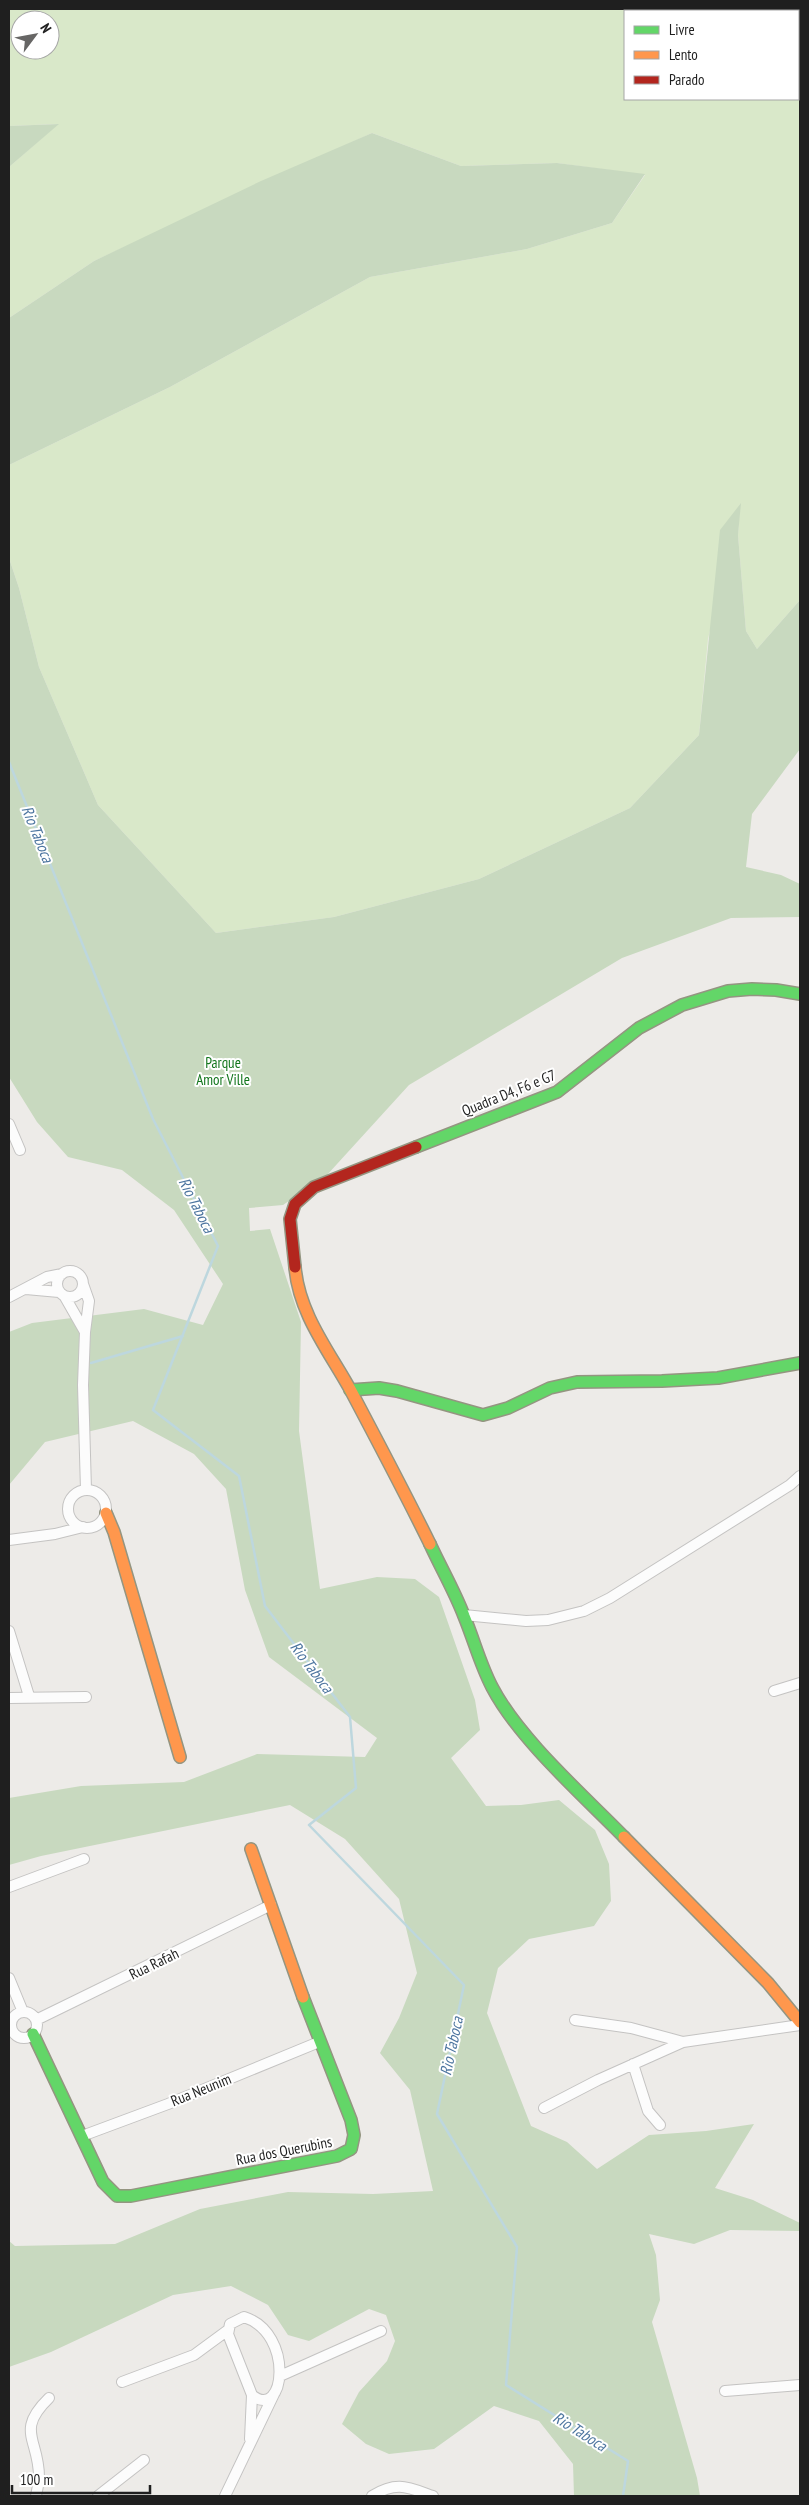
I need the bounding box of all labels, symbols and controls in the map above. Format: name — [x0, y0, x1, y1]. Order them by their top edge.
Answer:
north arrow — [10, 10, 60, 60]
legend — [624, 10, 799, 100]
text: N — [36, 20, 56, 36]
text: Livre — [669, 20, 695, 39]
text: Lento — [669, 45, 698, 64]
text: Parado — [669, 70, 704, 89]
water label: Rio Taboca — [18, 803, 59, 867]
park label: Parque Amor Ville — [196, 1053, 250, 1089]
street label: Quadra D4, F6 e G7 — [459, 1065, 559, 1120]
water label: Rio Taboca — [175, 1174, 220, 1237]
water label: Rio Taboca — [286, 1637, 339, 1698]
street label: Rua Rafah — [126, 1943, 182, 1984]
water label: Rio Taboca — [435, 2013, 467, 2077]
street label: Rua Neunim — [168, 2069, 234, 2110]
street label: Rua dos Querubins — [234, 2132, 333, 2169]
water label: Rio Taboca — [550, 2407, 612, 2456]
scale bar — [12, 2462, 150, 2494]
text: 100 m — [20, 2470, 53, 2489]

